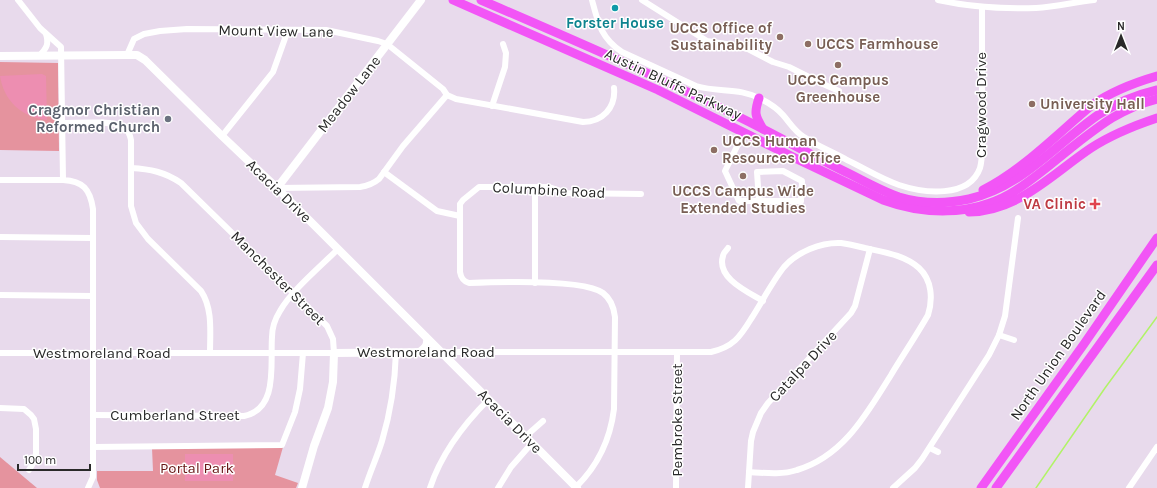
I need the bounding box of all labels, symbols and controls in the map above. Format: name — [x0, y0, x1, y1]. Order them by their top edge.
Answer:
marker: Forster House — [610, 3, 620, 13]
place label: Forster House — [566, 14, 664, 32]
north arrow — [1101, 16, 1141, 56]
place label: UCCS Office of Sustainability — [669, 19, 772, 54]
text: N — [1117, 20, 1125, 33]
street label: Mount View Lane — [218, 21, 334, 41]
marker: UCCS Office of Sustainability — [775, 32, 785, 42]
place label: UCCS Farmhouse — [816, 35, 939, 53]
marker: UCCS Farmhouse — [803, 39, 813, 49]
street label: Austin Bluffs Parkway — [602, 44, 744, 124]
street label: Meadow Lane — [314, 52, 384, 136]
street label: Cragwood Drive — [972, 52, 990, 158]
marker: UCCS Campus Greenhouse — [833, 60, 843, 70]
place label: UCCS Campus Greenhouse — [787, 71, 889, 106]
place label: University Hall — [1040, 95, 1145, 113]
marker: University Hall — [1027, 99, 1037, 109]
place label: Cragmor Christian Reformed Church — [28, 101, 160, 136]
marker: Cragmor Christian Reformed Church — [163, 114, 173, 124]
place label: UCCS Human Resources Office — [722, 132, 841, 167]
marker: UCCS Human Resources Office — [709, 145, 719, 155]
street label: Acacia Drive — [243, 155, 315, 227]
marker: UCCS Campus Wide Extended Studies — [738, 171, 748, 181]
street label: Columbine Road — [492, 178, 606, 202]
place label: UCCS Campus Wide Extended Studies — [672, 182, 814, 217]
place label: VA Clinic — [1023, 195, 1086, 213]
marker: VA Clinic — [1089, 198, 1101, 210]
street label: Manchester Street — [227, 227, 329, 329]
street label: North Union Boulevard — [1006, 286, 1110, 424]
street label: Catalpa Drive — [765, 327, 841, 405]
street label: Westmoreland Road — [357, 343, 495, 361]
street label: Westmoreland Road — [33, 344, 171, 362]
street label: Pembroke Street — [668, 363, 686, 477]
street label: Acacia Drive — [474, 385, 546, 457]
street label: Cumberland Street — [110, 406, 240, 424]
scale bar — [18, 446, 90, 472]
text: 100 m — [24, 453, 56, 467]
park label: Portal Park — [160, 459, 234, 477]

